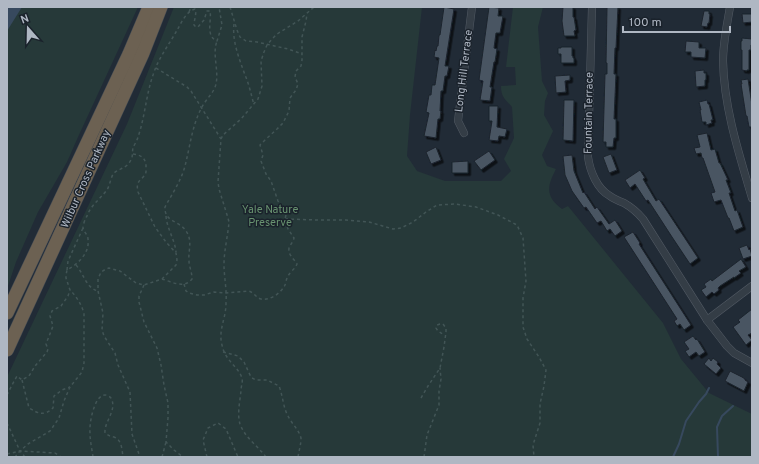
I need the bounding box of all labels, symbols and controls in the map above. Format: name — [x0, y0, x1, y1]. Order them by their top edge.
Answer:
north arrow — [8, 8, 48, 48]
scale bar — [623, 8, 730, 34]
text: N — [19, 12, 31, 27]
text: 100 m — [629, 15, 662, 31]
street label: Long Hill Terrace — [452, 29, 476, 113]
street label: Fountain Terrace — [581, 72, 597, 154]
street label: Wilbur Cross Parkway — [58, 127, 114, 230]
park label: Yale Nature Preserve — [242, 203, 298, 230]

